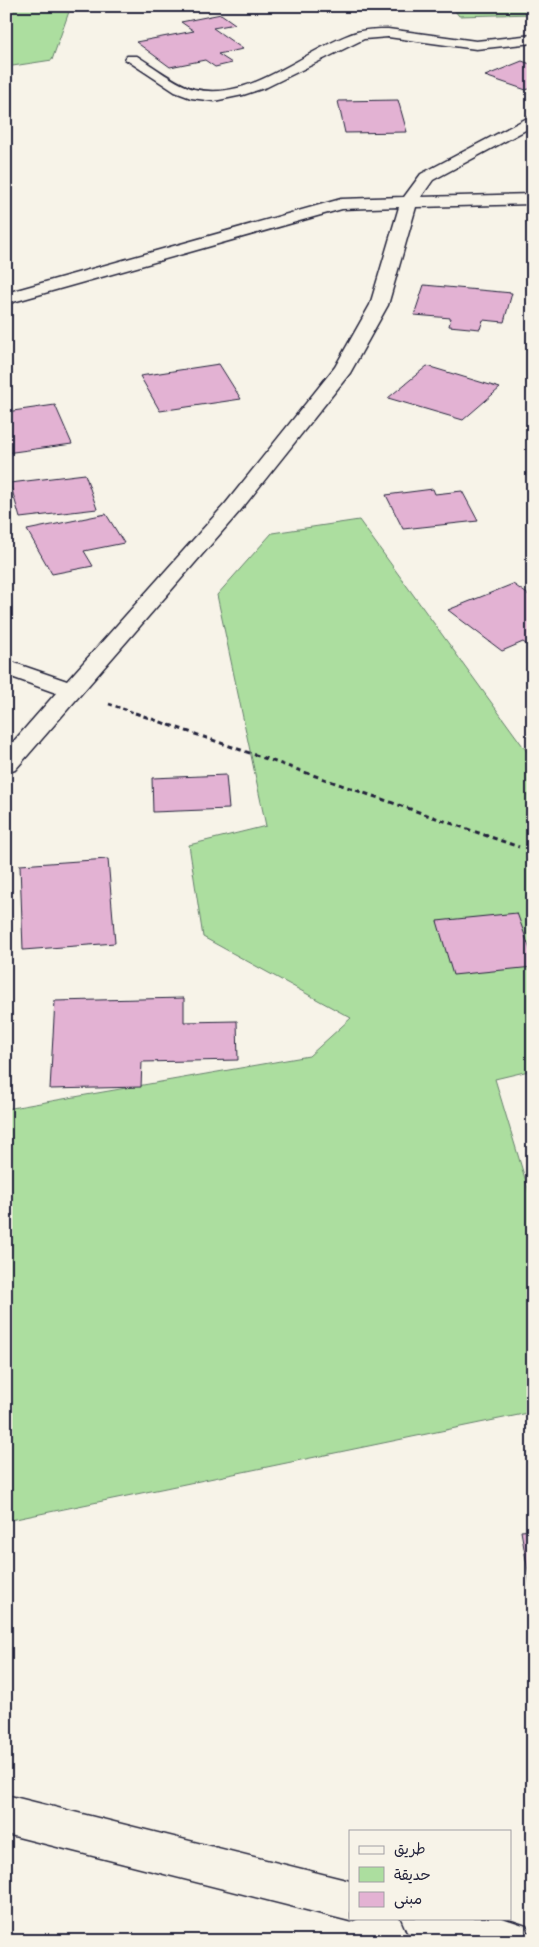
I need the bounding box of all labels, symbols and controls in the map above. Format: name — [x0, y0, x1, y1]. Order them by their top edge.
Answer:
legend — [349, 1830, 512, 1920]
text: طريق — [394, 1838, 426, 1858]
text: حديقة — [394, 1864, 431, 1884]
text: مبنى — [394, 1888, 422, 1909]

